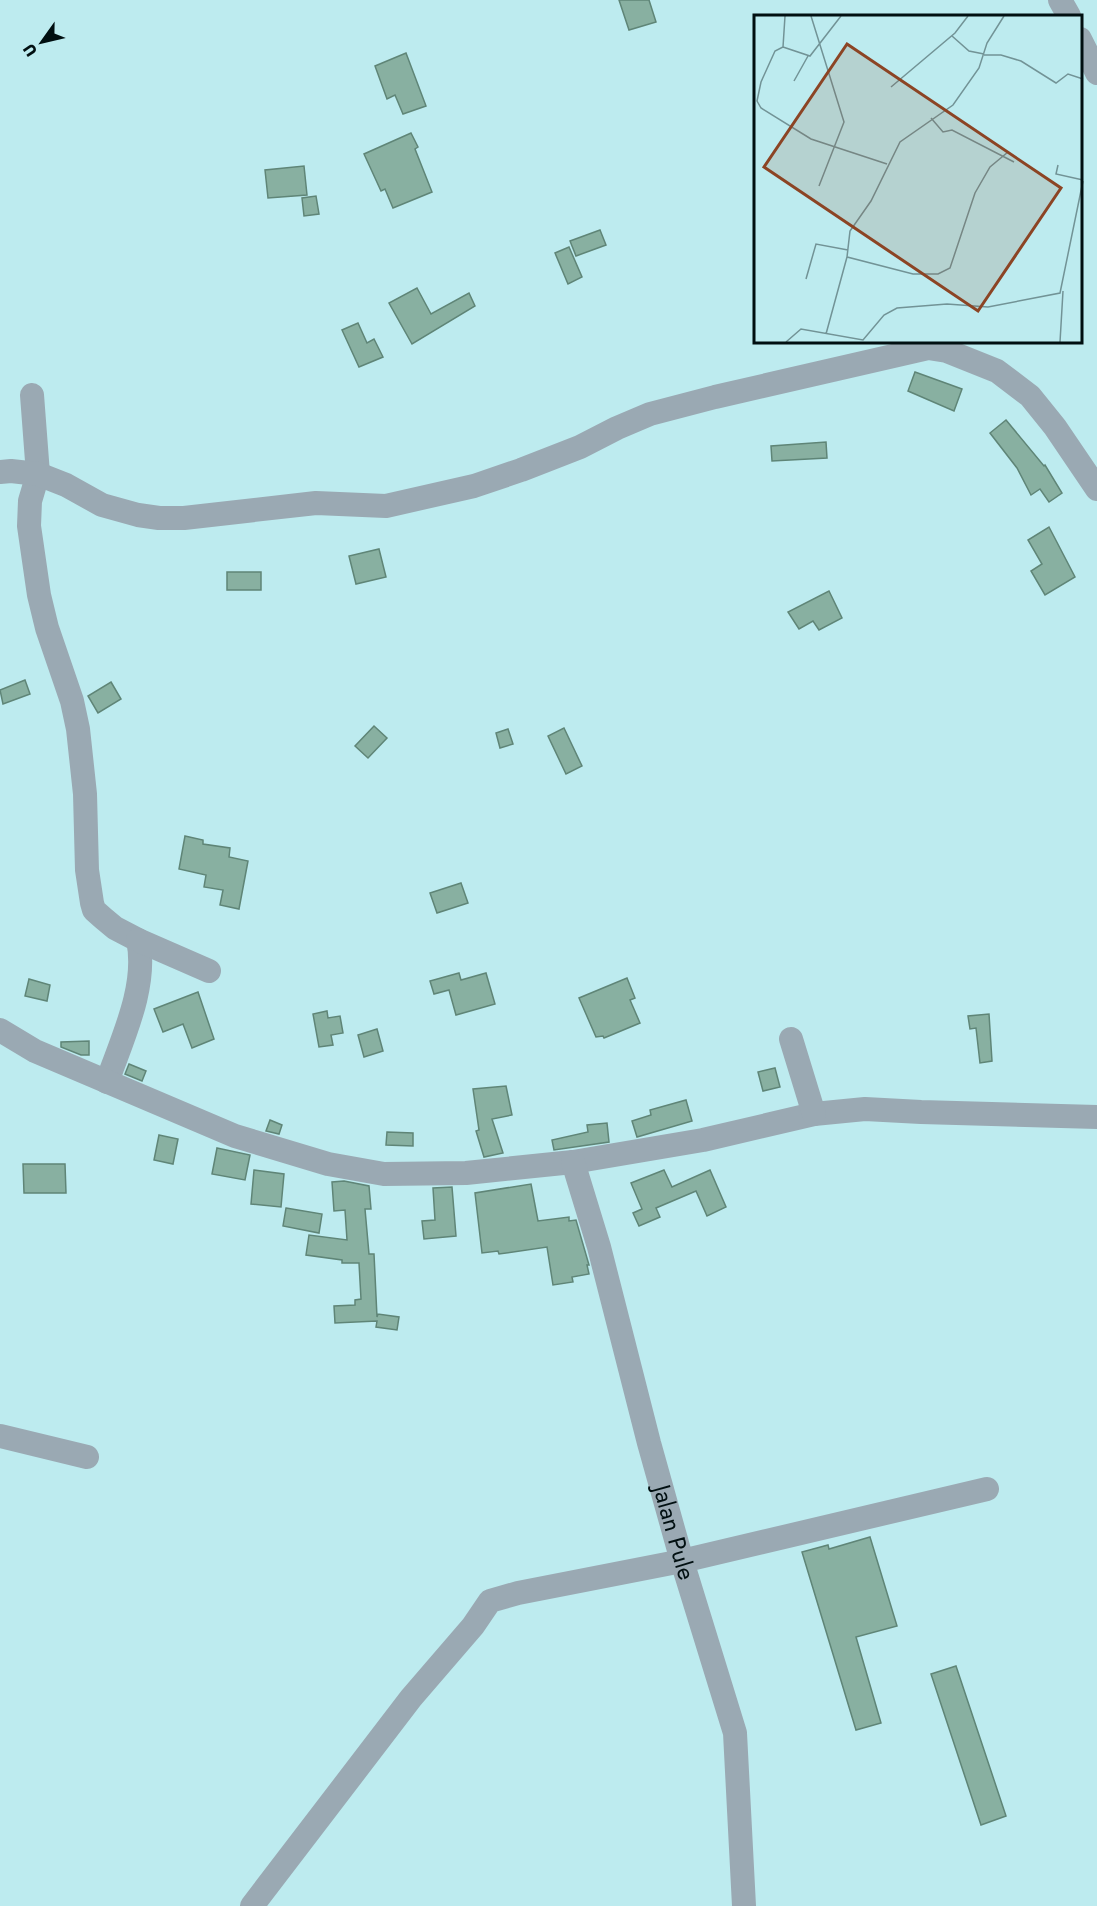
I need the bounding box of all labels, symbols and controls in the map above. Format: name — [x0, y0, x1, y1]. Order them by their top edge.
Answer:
north arrow — [12, 12, 72, 72]
inset map — [754, 15, 1082, 344]
text: U — [17, 39, 43, 61]
street label: Jalan Pule — [644, 1478, 705, 1584]

